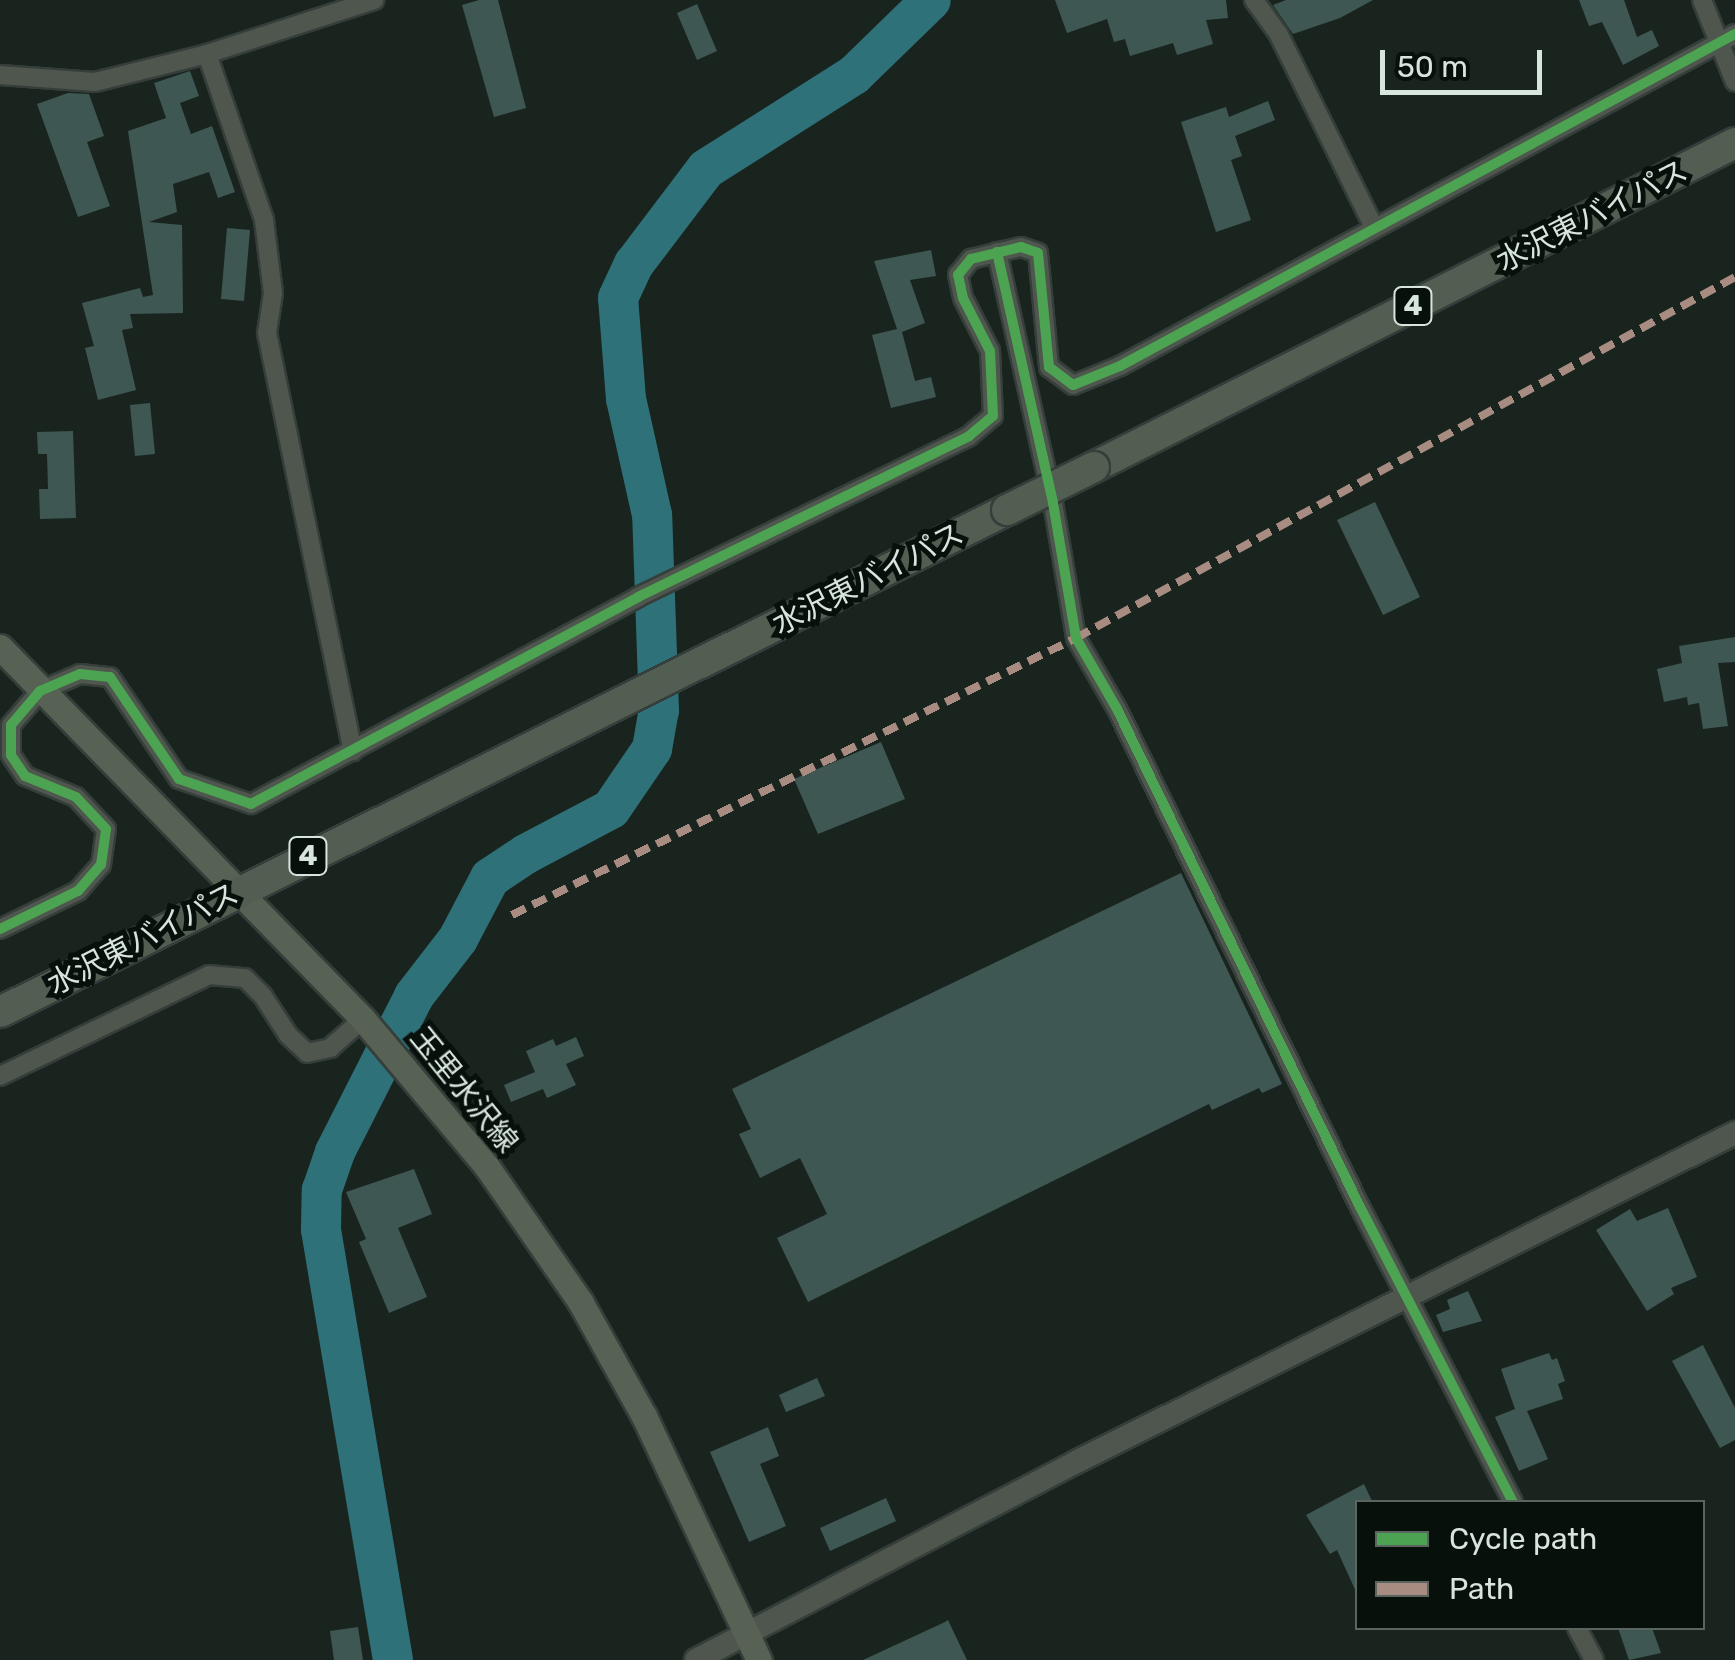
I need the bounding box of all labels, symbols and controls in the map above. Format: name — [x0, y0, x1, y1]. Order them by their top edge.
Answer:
scale bar — [1385, 30, 1548, 92]
text: 50 m — [1397, 49, 1468, 85]
street label: 水沢東バイパス — [1490, 152, 1694, 280]
road number: 4 — [1393, 283, 1433, 329]
street label: 水沢東バイパス — [766, 515, 970, 643]
road number: 4 — [288, 833, 328, 879]
street label: 水沢東バイパス — [41, 875, 245, 1003]
street label: 玉里水沢線 — [403, 1020, 525, 1160]
legend — [1355, 1500, 1705, 1630]
text: Cycle path — [1449, 1521, 1597, 1557]
text: Path — [1449, 1571, 1514, 1607]

